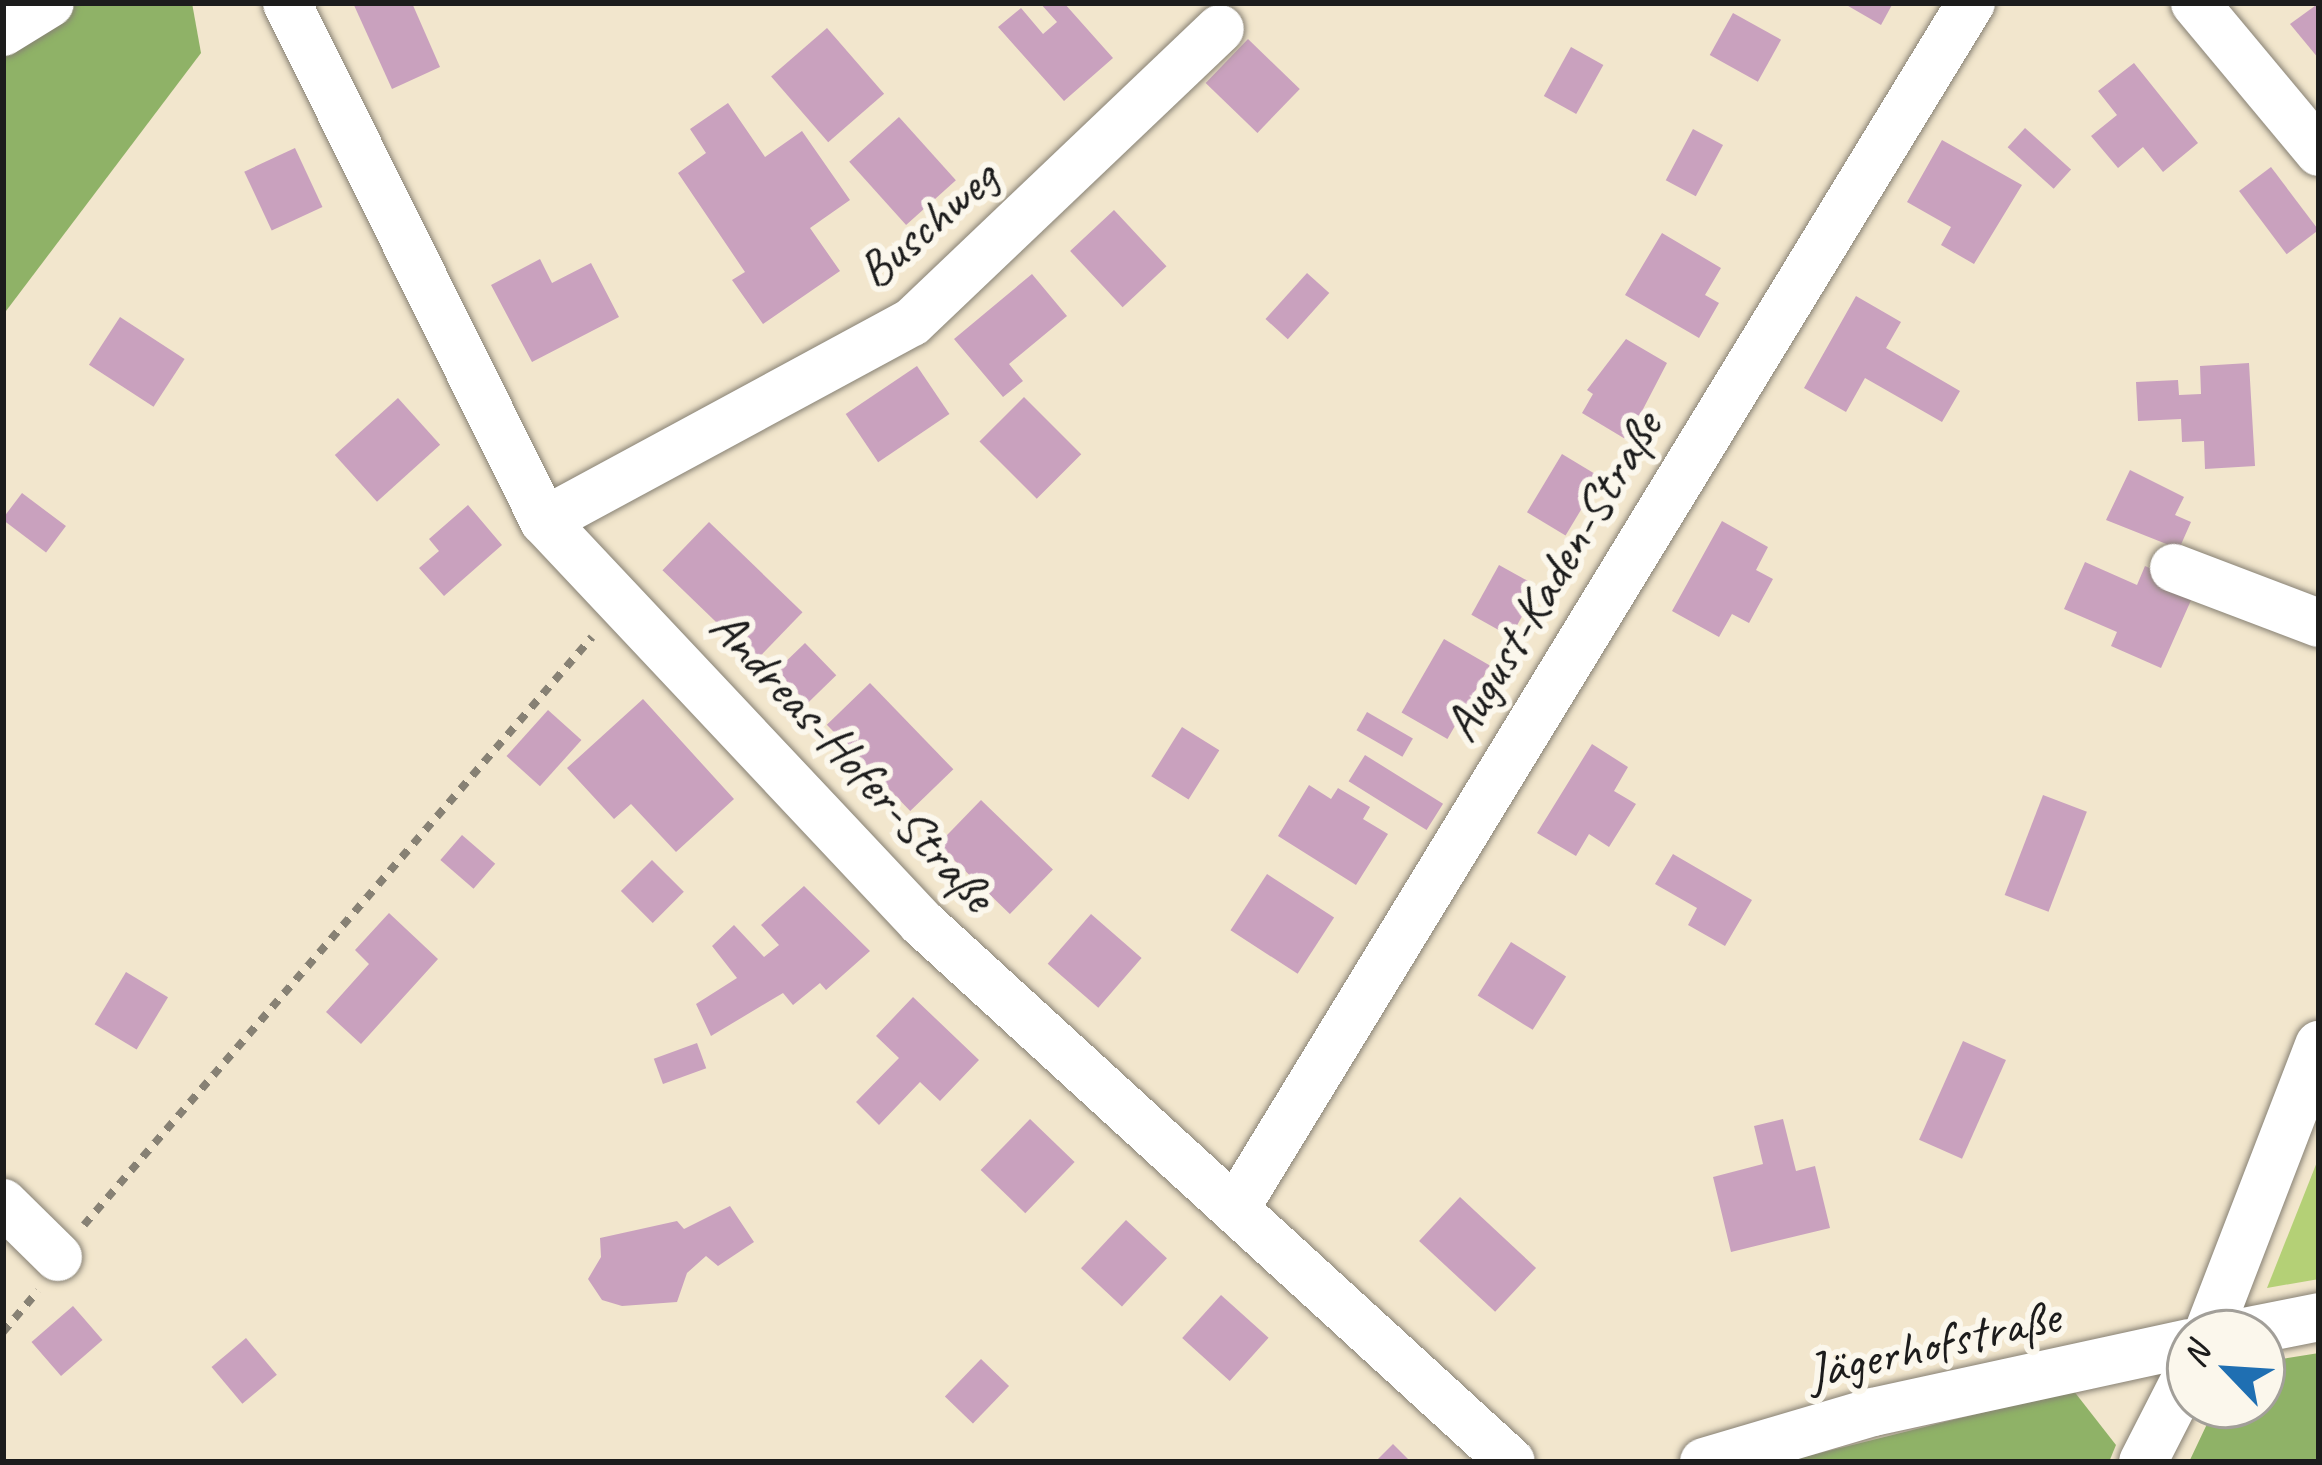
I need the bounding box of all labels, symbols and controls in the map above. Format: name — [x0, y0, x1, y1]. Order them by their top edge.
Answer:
street label: Buschweg — [845, 147, 1009, 301]
street label: August-Kaden-Straße — [1429, 400, 1675, 752]
street label: Andreas-Hofer-Straße — [697, 596, 1009, 924]
street label: Jägerhofstraße — [1801, 1285, 2065, 1403]
north arrow — [2166, 1309, 2286, 1429]
text: N — [2173, 1337, 2219, 1373]

